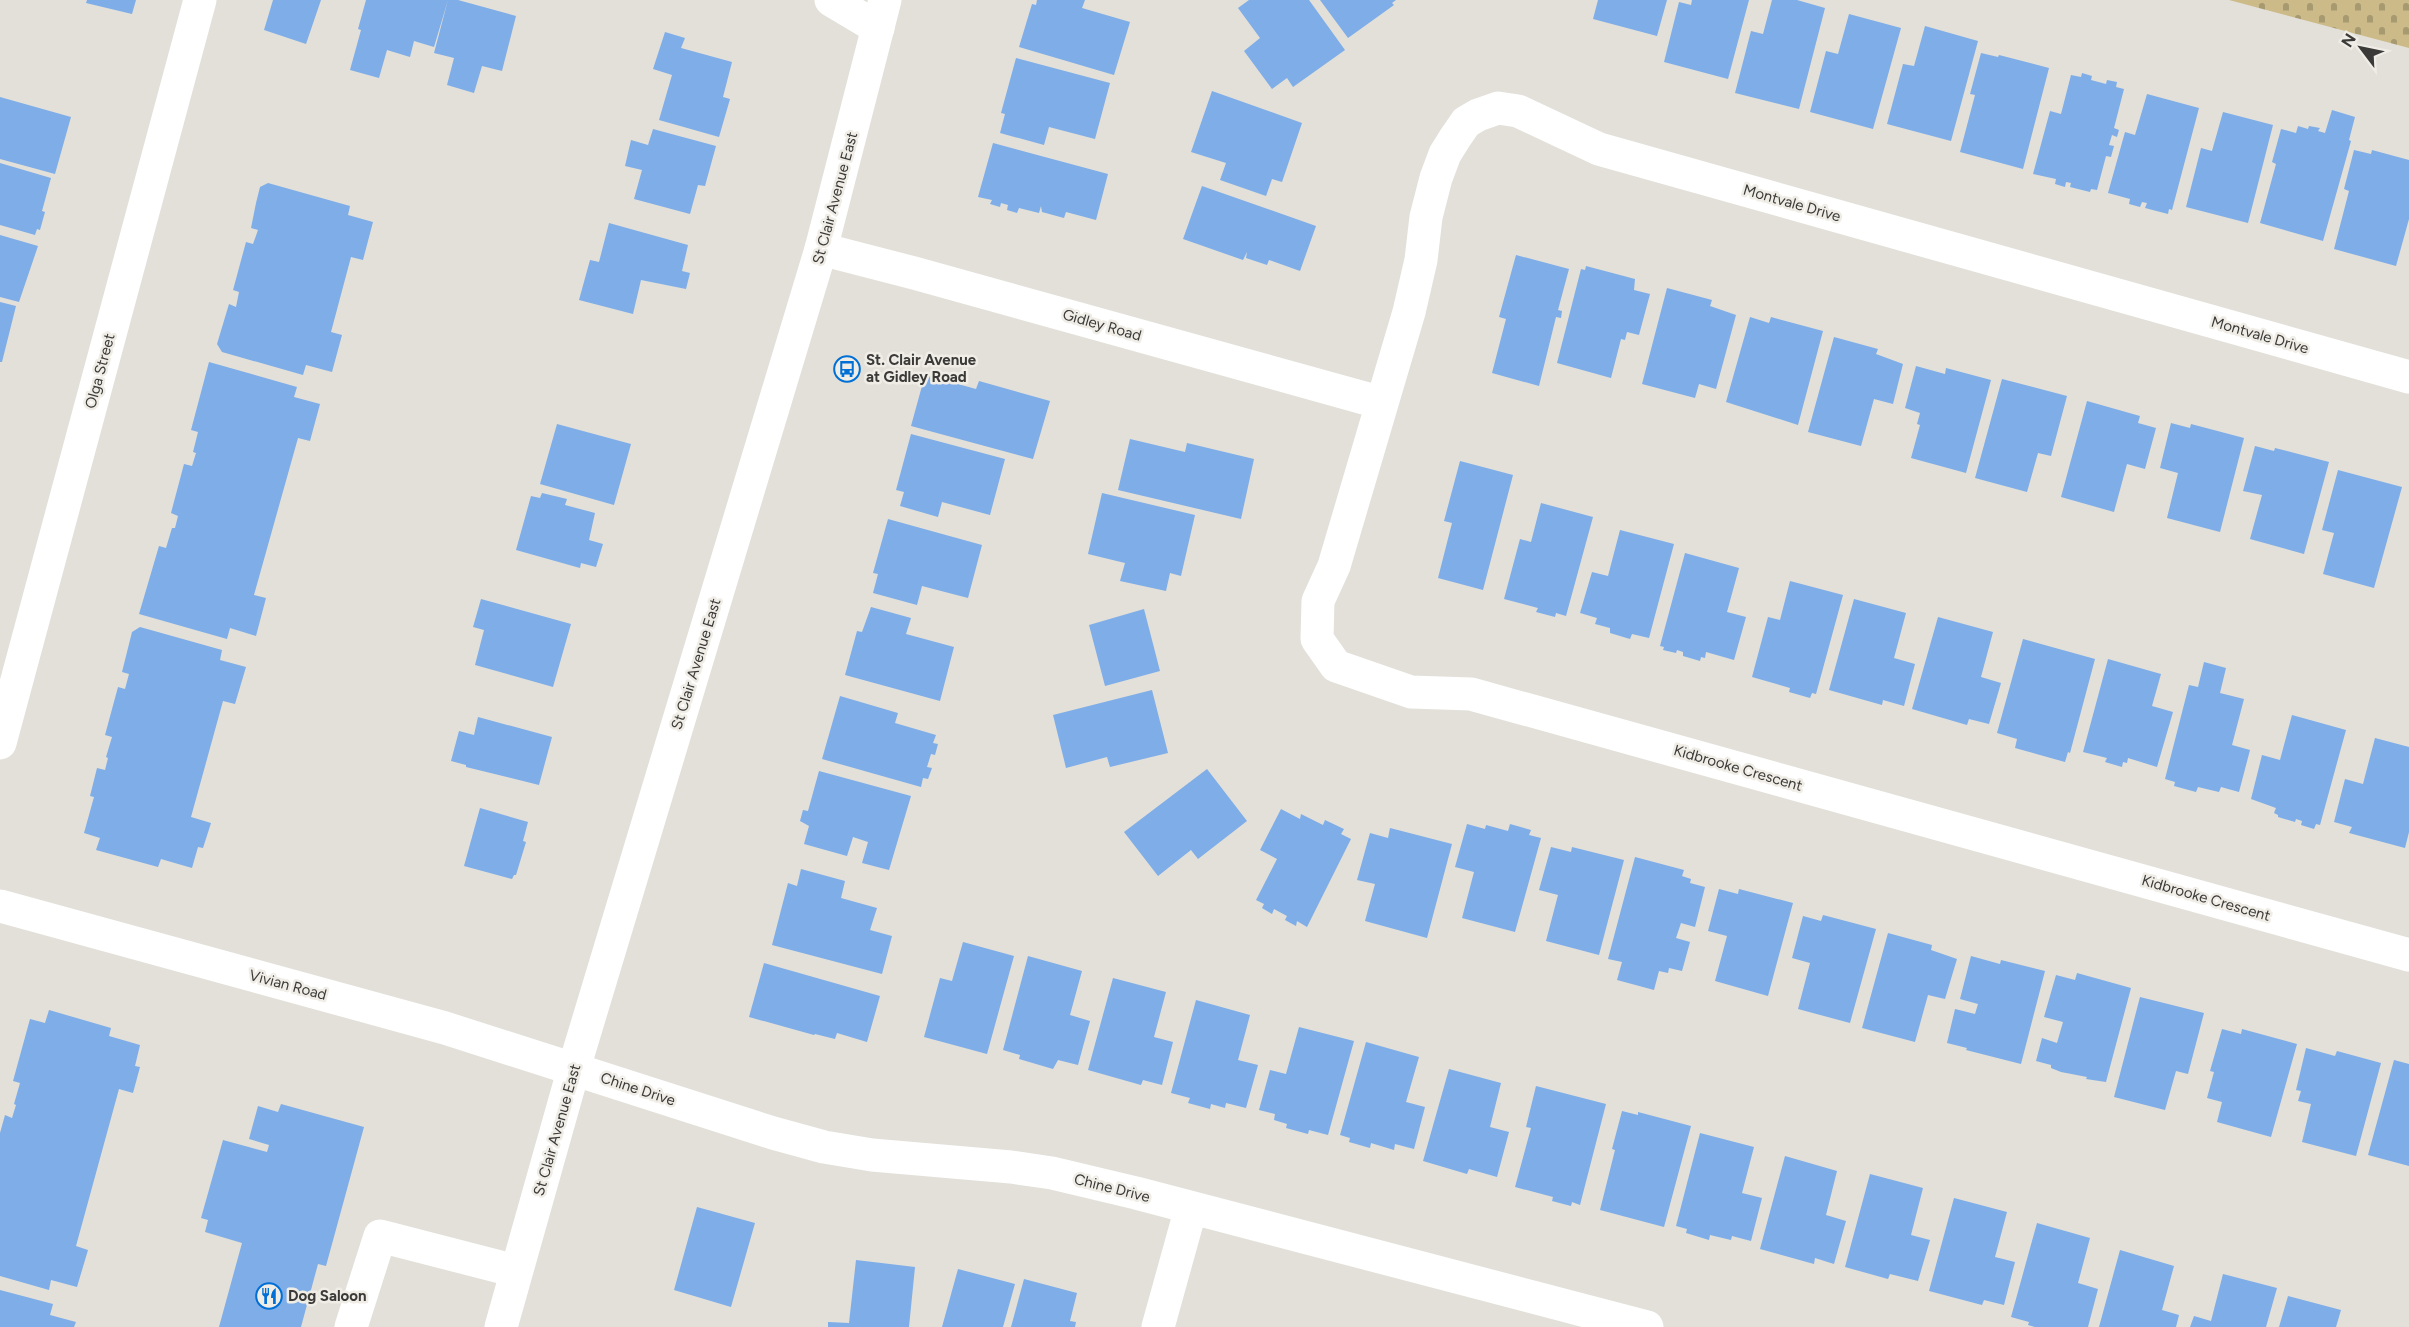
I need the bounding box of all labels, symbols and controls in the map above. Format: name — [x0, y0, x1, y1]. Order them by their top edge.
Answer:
north arrow — [2331, 18, 2391, 78]
text: N — [2337, 30, 2360, 51]
street label: St Clair Avenue East — [809, 130, 861, 266]
street label: Montvale Drive — [1741, 180, 1843, 226]
street label: Gidley Road — [1061, 305, 1143, 345]
street label: Montvale Drive — [2209, 312, 2311, 358]
street label: Olga Street — [81, 331, 119, 411]
place label: St. Clair Avenue at Gidley Road — [866, 351, 977, 386]
bus stop icon: St. Clair Avenue at Gidley Road — [832, 354, 862, 384]
street label: St Clair Avenue East — [667, 596, 725, 732]
street label: Kidbrooke Crescent — [1672, 741, 1805, 795]
street label: Kidbrooke Crescent — [2140, 871, 2273, 925]
street label: Vivian Road — [247, 966, 329, 1004]
street label: St Clair Avenue East — [530, 1062, 585, 1198]
street label: Chine Drive — [598, 1068, 678, 1110]
street label: Chine Drive — [1072, 1170, 1152, 1206]
restaurant icon: Dog Saloon — [254, 1281, 284, 1311]
place label: Dog Saloon — [288, 1287, 367, 1305]

